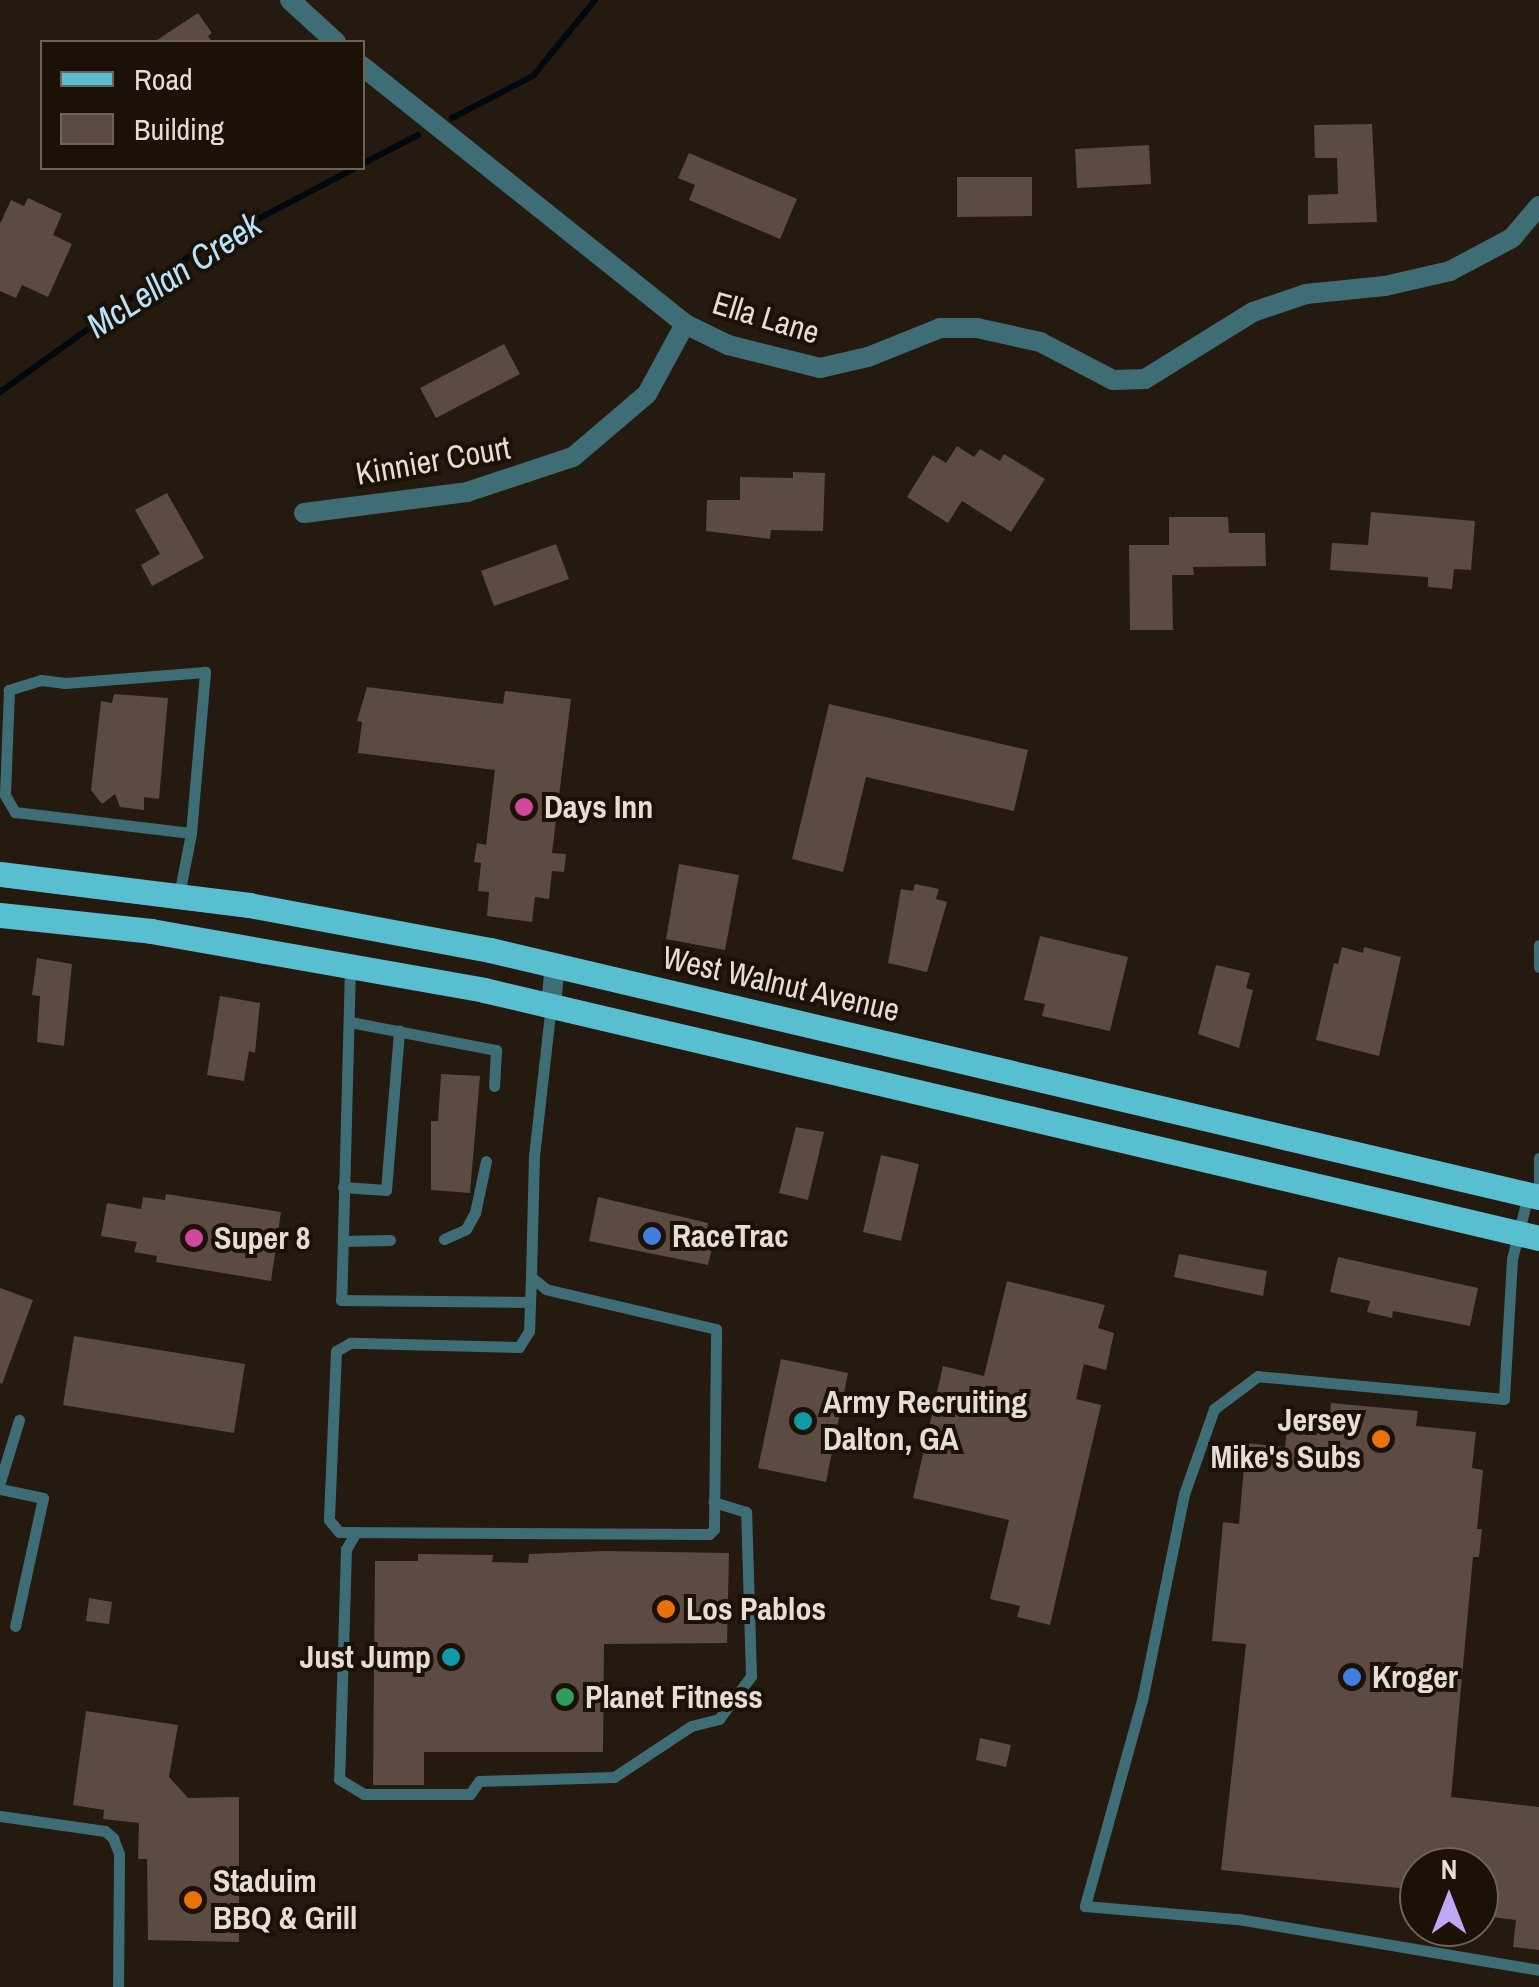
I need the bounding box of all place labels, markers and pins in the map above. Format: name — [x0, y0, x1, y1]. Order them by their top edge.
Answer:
place label: Days Inn — [544, 788, 653, 826]
marker: Days Inn — [513, 796, 535, 818]
place label: RaceTrac — [672, 1217, 789, 1255]
place label: Super 8 — [214, 1219, 310, 1257]
marker: RaceTrac — [641, 1225, 663, 1247]
marker: Super 8 — [183, 1227, 205, 1249]
place label: Army Recruiting Dalton, GA — [823, 1384, 1027, 1459]
place label: Jersey Mike's Subs — [1210, 1402, 1361, 1477]
marker: Army Recruiting Dalton, GA — [792, 1410, 814, 1432]
marker: Jersey Mike's Subs — [1370, 1428, 1392, 1450]
place label: Los Pablos — [686, 1590, 826, 1628]
marker: Los Pablos — [655, 1598, 677, 1620]
place label: Just Jump — [300, 1638, 431, 1676]
marker: Just Jump — [440, 1646, 462, 1668]
place label: Kroger — [1372, 1658, 1458, 1696]
marker: Kroger — [1341, 1666, 1363, 1688]
place label: Planet Fitness — [585, 1678, 763, 1716]
marker: Planet Fitness — [554, 1686, 576, 1708]
place label: Staduim BBQ & Grill — [213, 1863, 357, 1938]
marker: Staduim BBQ & Grill — [182, 1889, 204, 1911]

